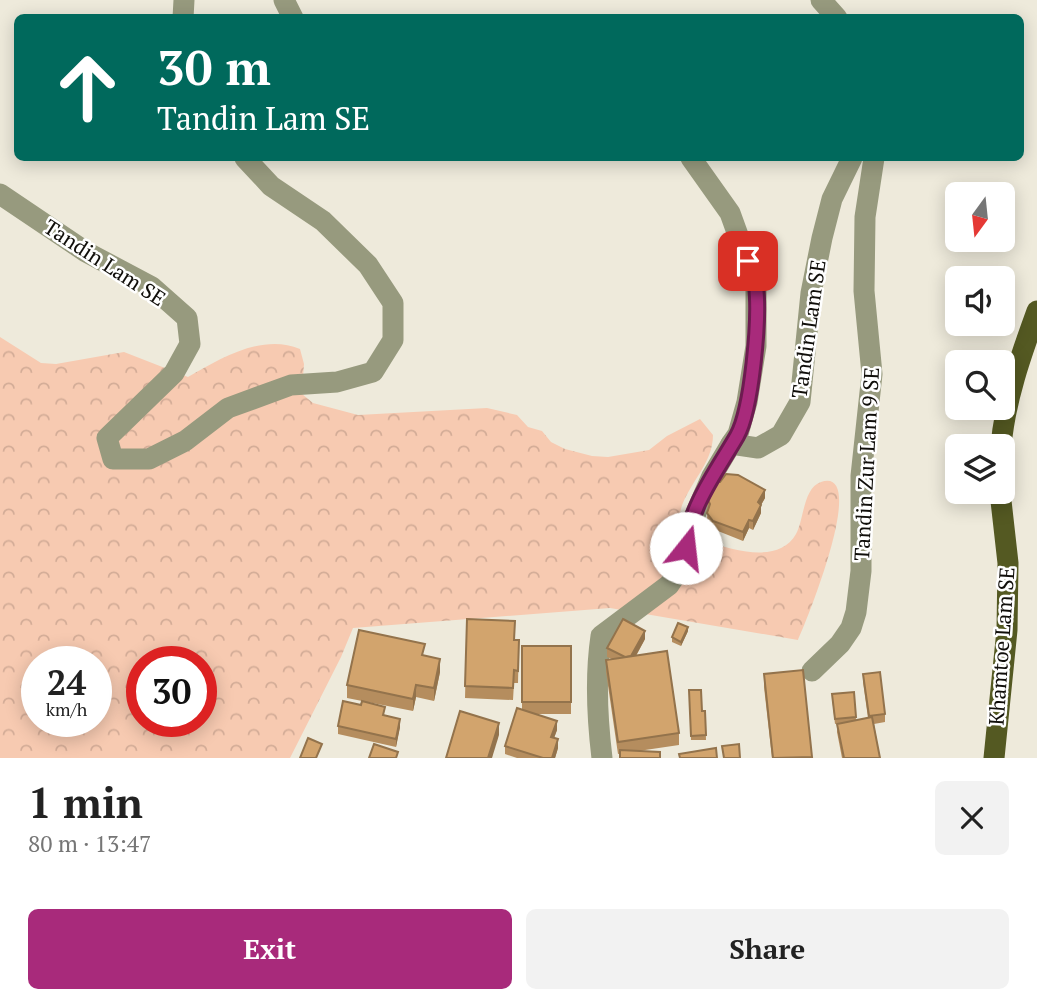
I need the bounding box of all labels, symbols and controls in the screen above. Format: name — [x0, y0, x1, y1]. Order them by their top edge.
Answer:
text: 30 m — [157, 34, 271, 99]
icon: ahead — [42, 42, 133, 133]
text: Tandin Lam SE — [157, 97, 370, 139]
north arrow — [945, 182, 1015, 252]
map controls — [945, 182, 1015, 504]
street label: Tandin Lam SE — [39, 212, 171, 312]
pin — [718, 231, 778, 291]
icon: arrive — [729, 242, 767, 280]
street label: Tandin Lam SE — [784, 258, 832, 400]
button: sound — [945, 266, 1015, 336]
button: search — [945, 350, 1015, 420]
street label: Tandin Zur Lam 9 SE — [847, 366, 885, 562]
button: layers — [945, 434, 1015, 504]
position arrow — [649, 511, 723, 585]
street label: Khamtoe Lam SE — [982, 566, 1020, 726]
speed limit sign: 30 — [126, 646, 217, 737]
text: 24 — [47, 659, 86, 705]
text: km/h — [46, 697, 87, 721]
text: 1 min — [28, 774, 143, 830]
button: close — [935, 781, 1009, 855]
text: 80 m · 13:47 — [28, 828, 151, 859]
button: Exit — [28, 909, 512, 989]
button: Share — [526, 909, 1009, 989]

